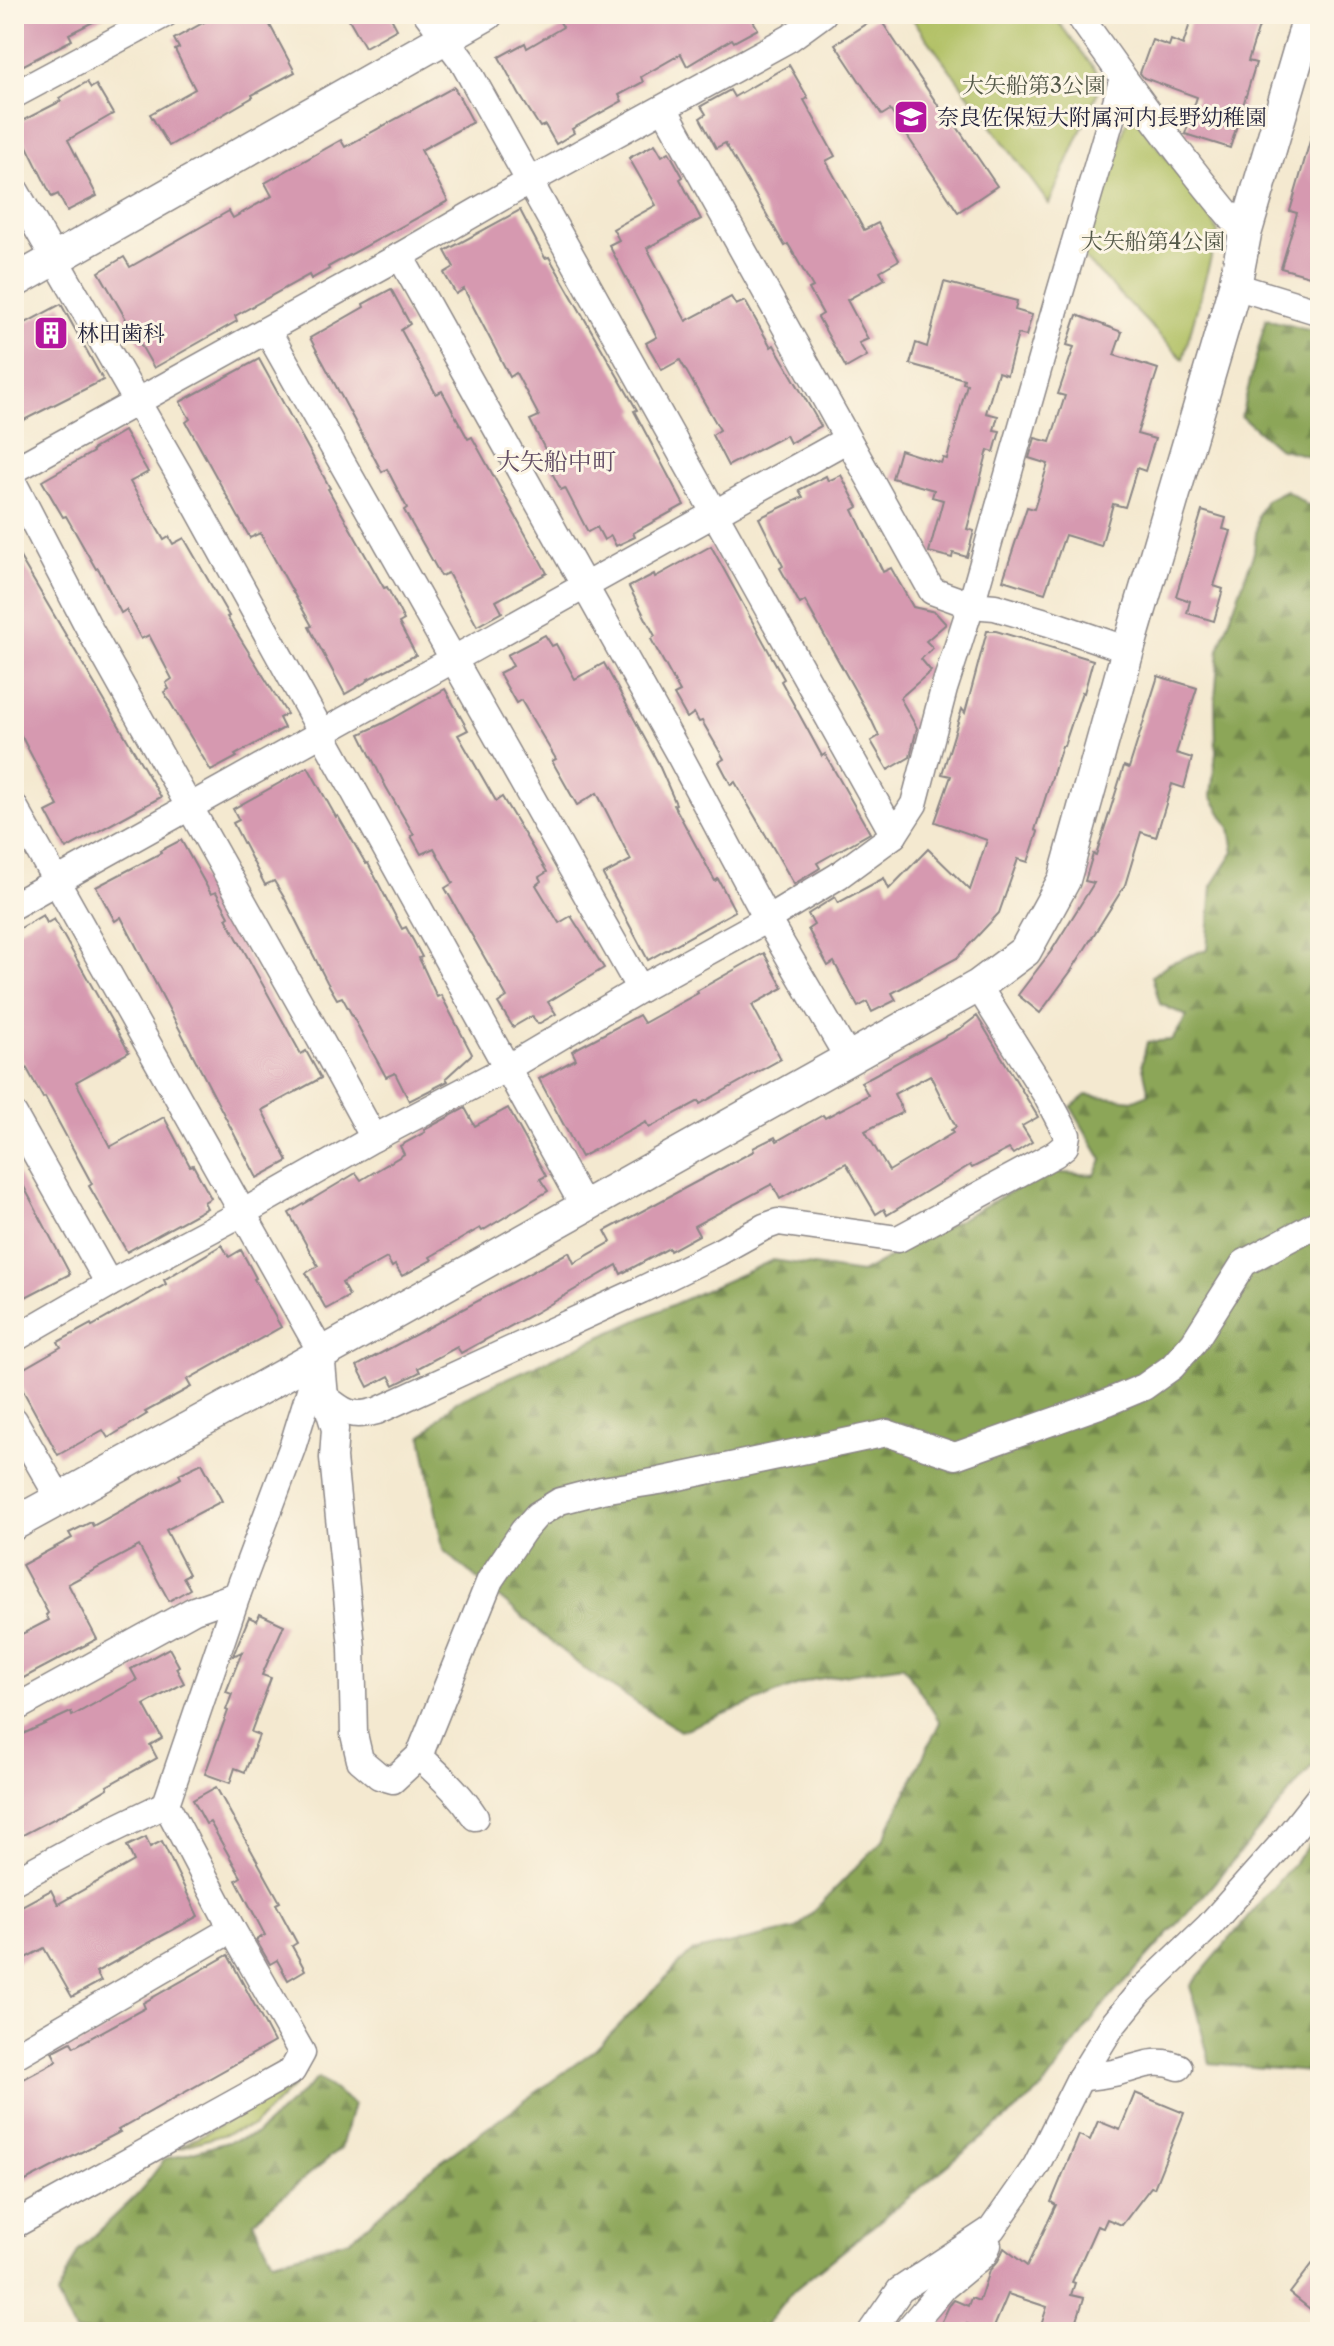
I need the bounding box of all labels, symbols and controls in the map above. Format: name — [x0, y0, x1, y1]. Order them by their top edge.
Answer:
park label: 大矢船第3公園 — [962, 72, 1106, 99]
school or university icon: 奈良佐保短大附属河内長野幼稚園 — [892, 98, 930, 136]
place label: 奈良佐保短大附属河内長野幼稚園 — [937, 104, 1267, 131]
park label: 大矢船第4公園 — [1081, 228, 1225, 255]
building icon: 林田歯科 — [32, 314, 70, 352]
place label: 林田歯科 — [77, 320, 165, 347]
district label: 大矢船中町 — [496, 447, 616, 476]

